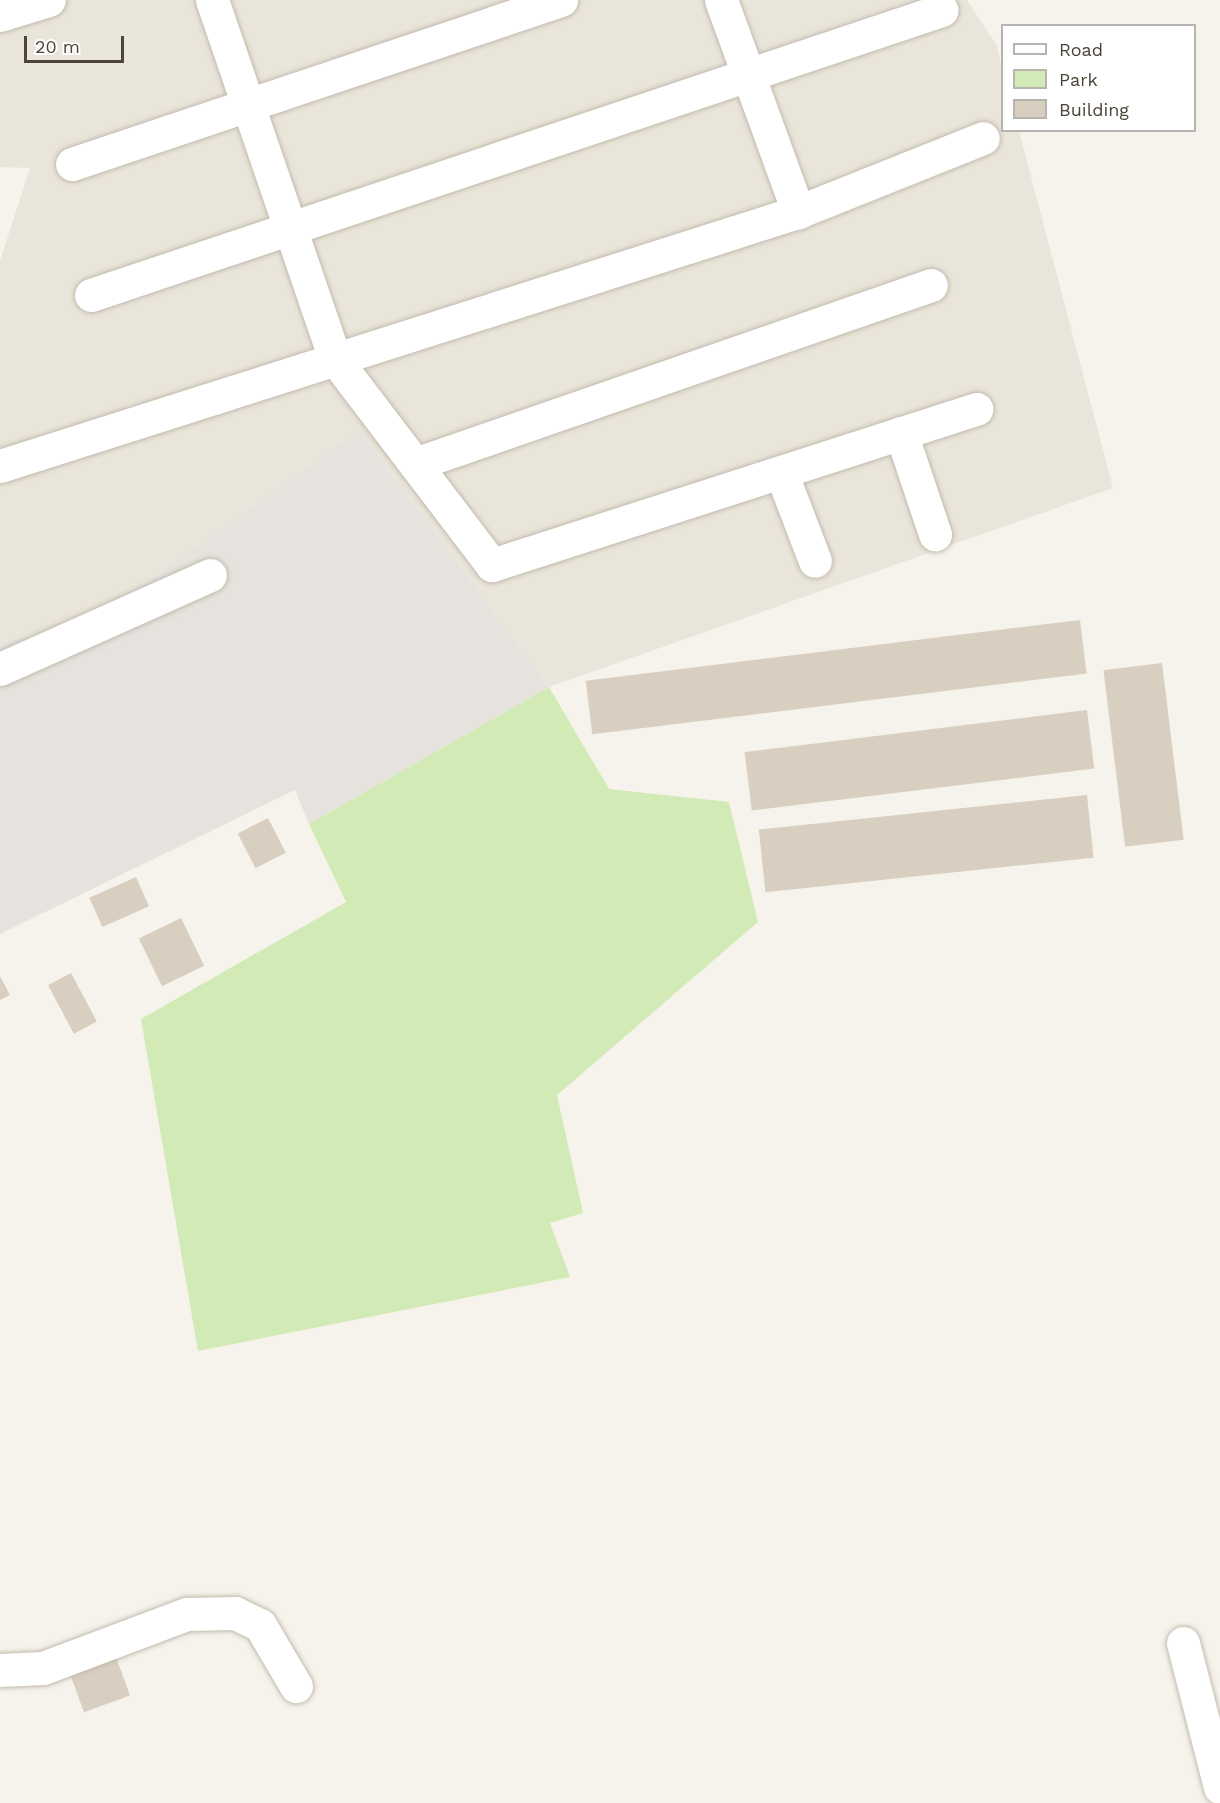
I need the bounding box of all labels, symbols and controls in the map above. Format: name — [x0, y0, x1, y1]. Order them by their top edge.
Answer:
scale bar — [27, 24, 128, 62]
legend — [1001, 24, 1196, 132]
text: 20 m — [35, 36, 80, 57]
text: Road — [1059, 39, 1103, 60]
text: Park — [1059, 69, 1098, 90]
text: Building — [1059, 99, 1129, 120]

